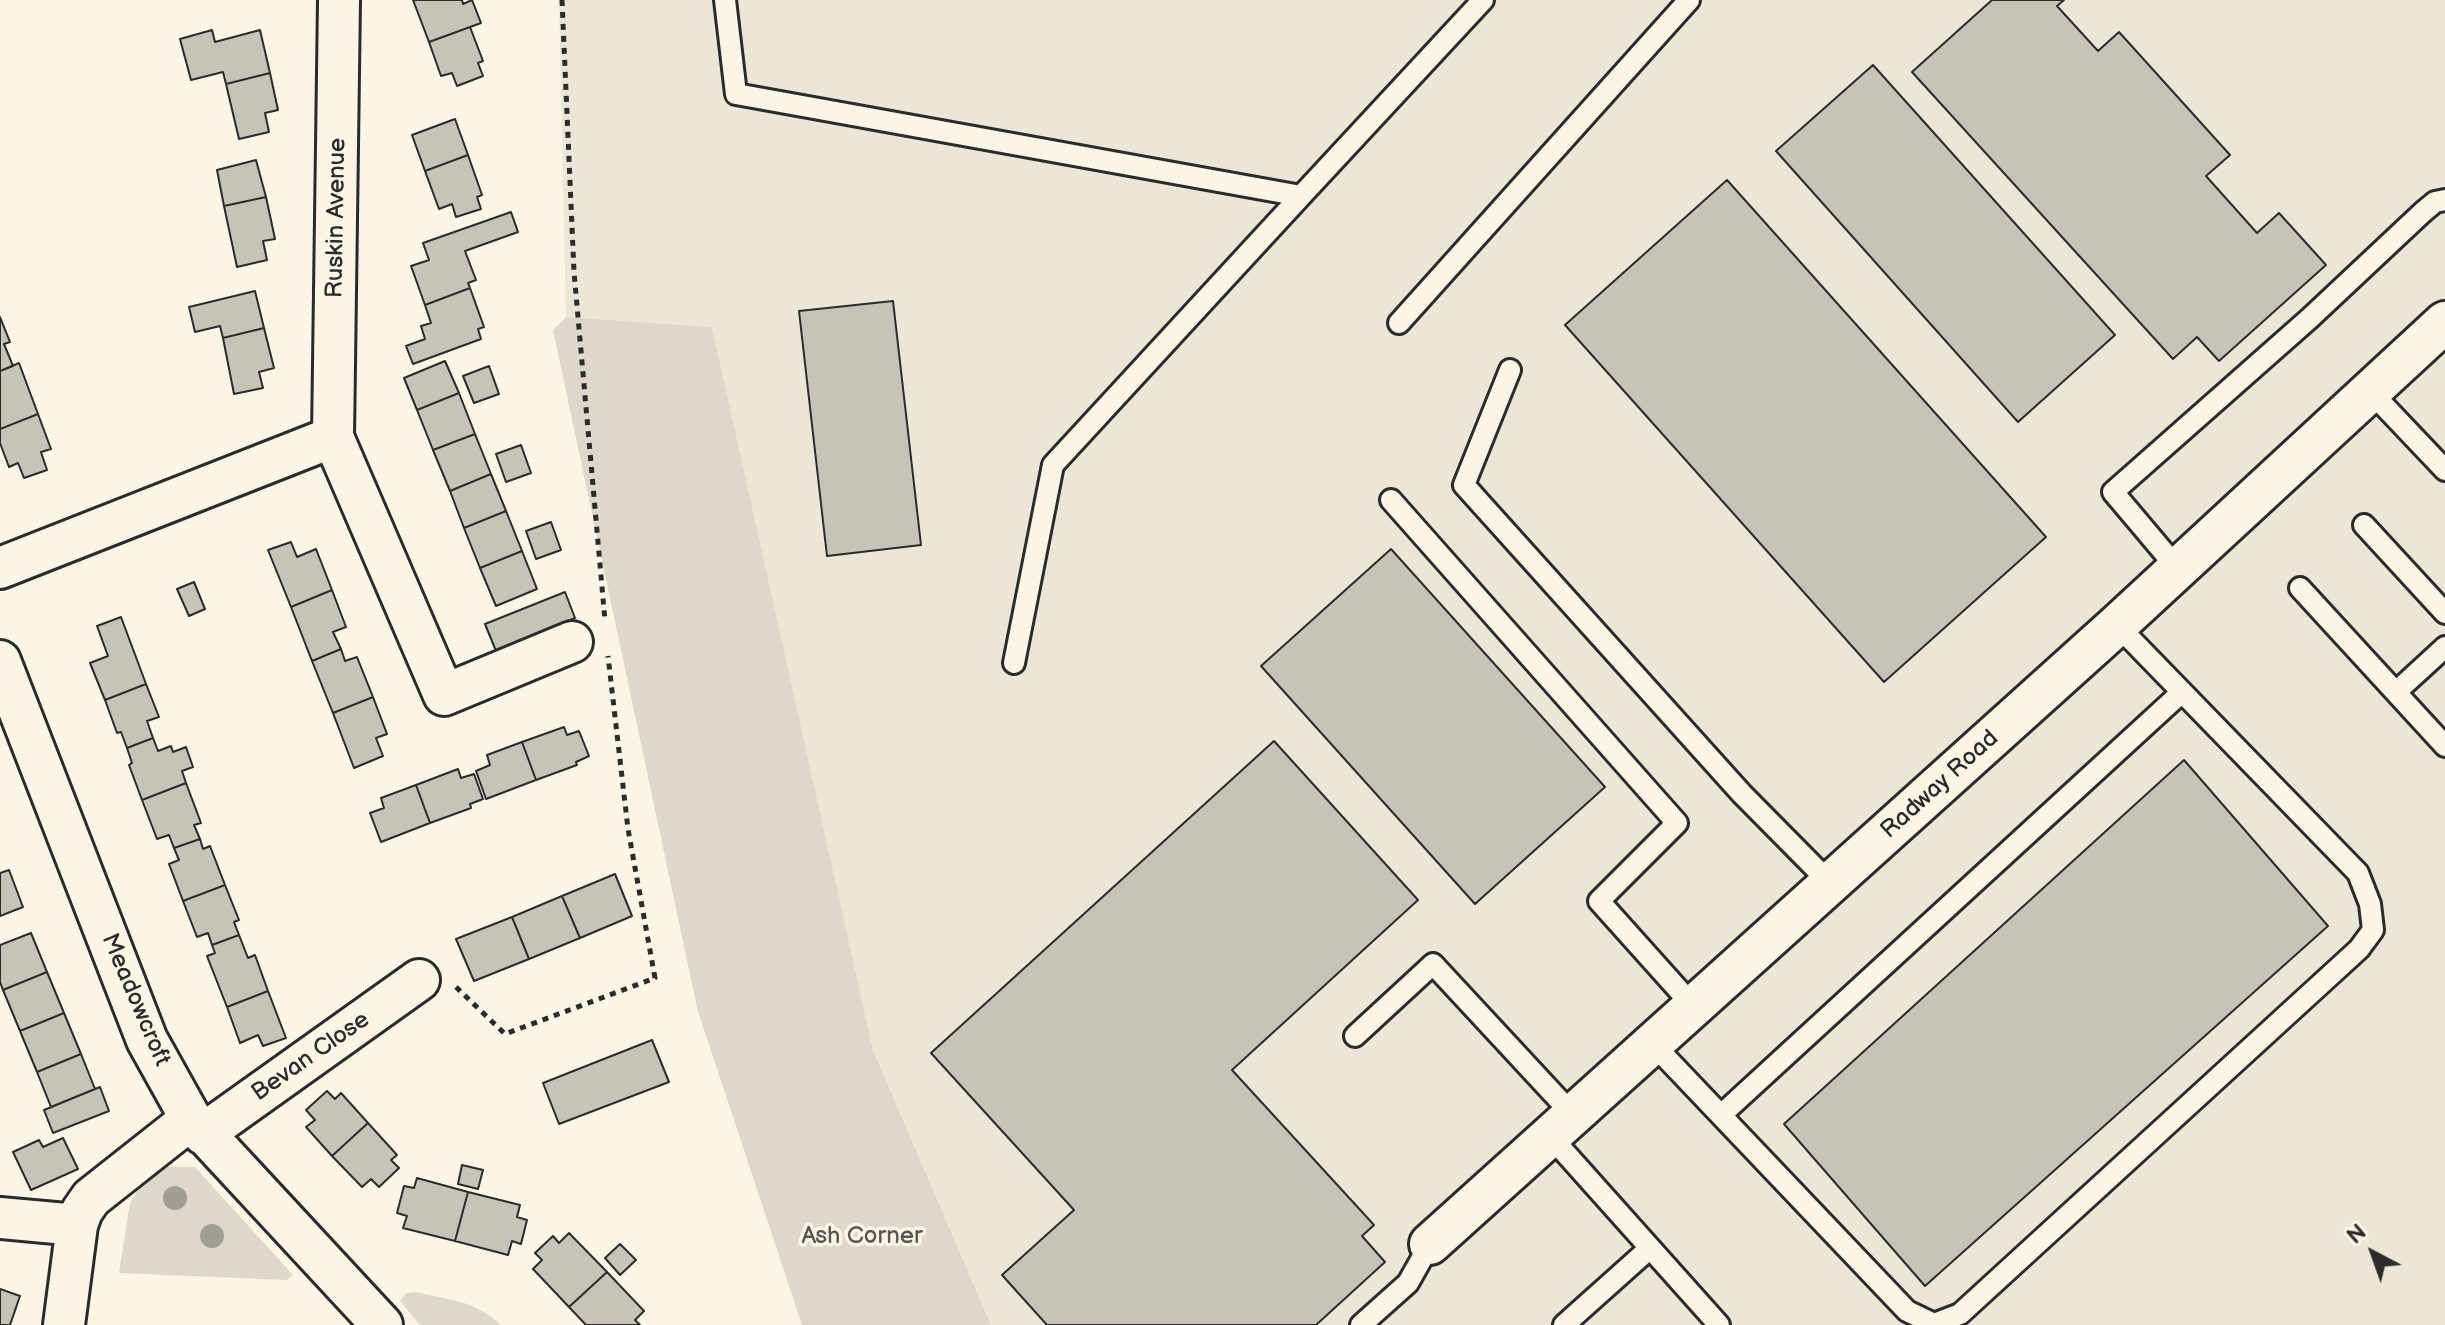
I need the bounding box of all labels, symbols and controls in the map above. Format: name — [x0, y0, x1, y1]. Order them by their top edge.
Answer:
street label: Ruskin Avenue — [321, 138, 353, 298]
street label: Radway Road — [1875, 725, 2005, 845]
street label: Meadowcroft — [94, 929, 176, 1071]
street label: Bevan Close — [246, 1006, 376, 1108]
north arrow — [2333, 1213, 2413, 1293]
text: N — [2342, 1219, 2372, 1250]
park label: Ash Corner — [801, 1223, 923, 1251]

